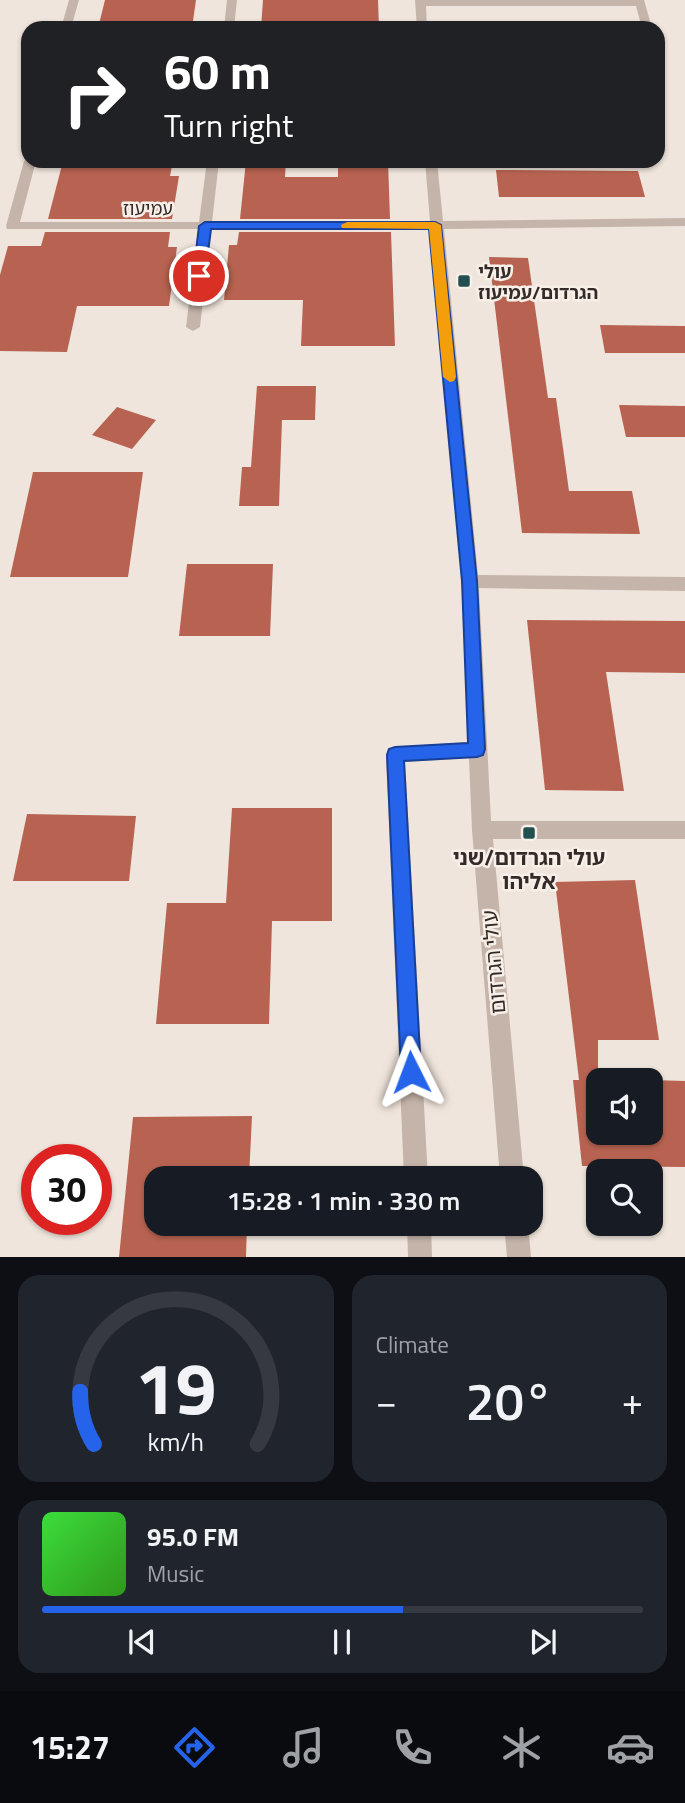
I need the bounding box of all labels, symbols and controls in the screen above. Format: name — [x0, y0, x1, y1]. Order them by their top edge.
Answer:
text: 60 m — [164, 33, 271, 108]
icon: right — [49, 49, 140, 140]
text: Turn right — [164, 101, 293, 149]
street label: עמיעוז — [123, 195, 173, 222]
pin — [169, 246, 229, 306]
icon: arrive — [180, 257, 218, 295]
place label: עולי הגרדום/עמיעוז — [478, 258, 598, 306]
marker: עולי הגרדום/עמיעוז — [456, 273, 472, 289]
marker: עולי הגרדום/שני אליהו — [521, 825, 537, 841]
place label: עולי הגרדום/שני אליהו — [453, 841, 605, 897]
street label: עולי הגרדום — [473, 909, 513, 1015]
position arrow — [374, 1035, 448, 1109]
map controls — [586, 1068, 663, 1236]
button: sound — [586, 1068, 663, 1145]
speed limit sign: 30 — [21, 1144, 112, 1235]
button: search — [586, 1159, 663, 1236]
text: 15:28 · 1 min · 330 m — [227, 1181, 460, 1220]
text: Climate — [376, 1327, 449, 1362]
text: 19 — [135, 1333, 217, 1443]
text: 20° — [466, 1361, 553, 1440]
text: − — [376, 1372, 397, 1430]
text: + — [622, 1372, 643, 1430]
text: km/h — [147, 1423, 204, 1461]
text: 95.0 FM — [147, 1517, 239, 1556]
text: Music — [147, 1556, 204, 1591]
icon: previous — [123, 1623, 161, 1661]
icon: pause — [323, 1623, 361, 1661]
icon: next — [524, 1623, 562, 1661]
text: 15:27 — [30, 1723, 110, 1771]
icon: directions — [170, 1723, 219, 1772]
icon: music — [279, 1723, 328, 1772]
icon: phone — [388, 1723, 437, 1772]
icon: climate — [497, 1723, 546, 1772]
icon: car — [606, 1723, 655, 1772]

